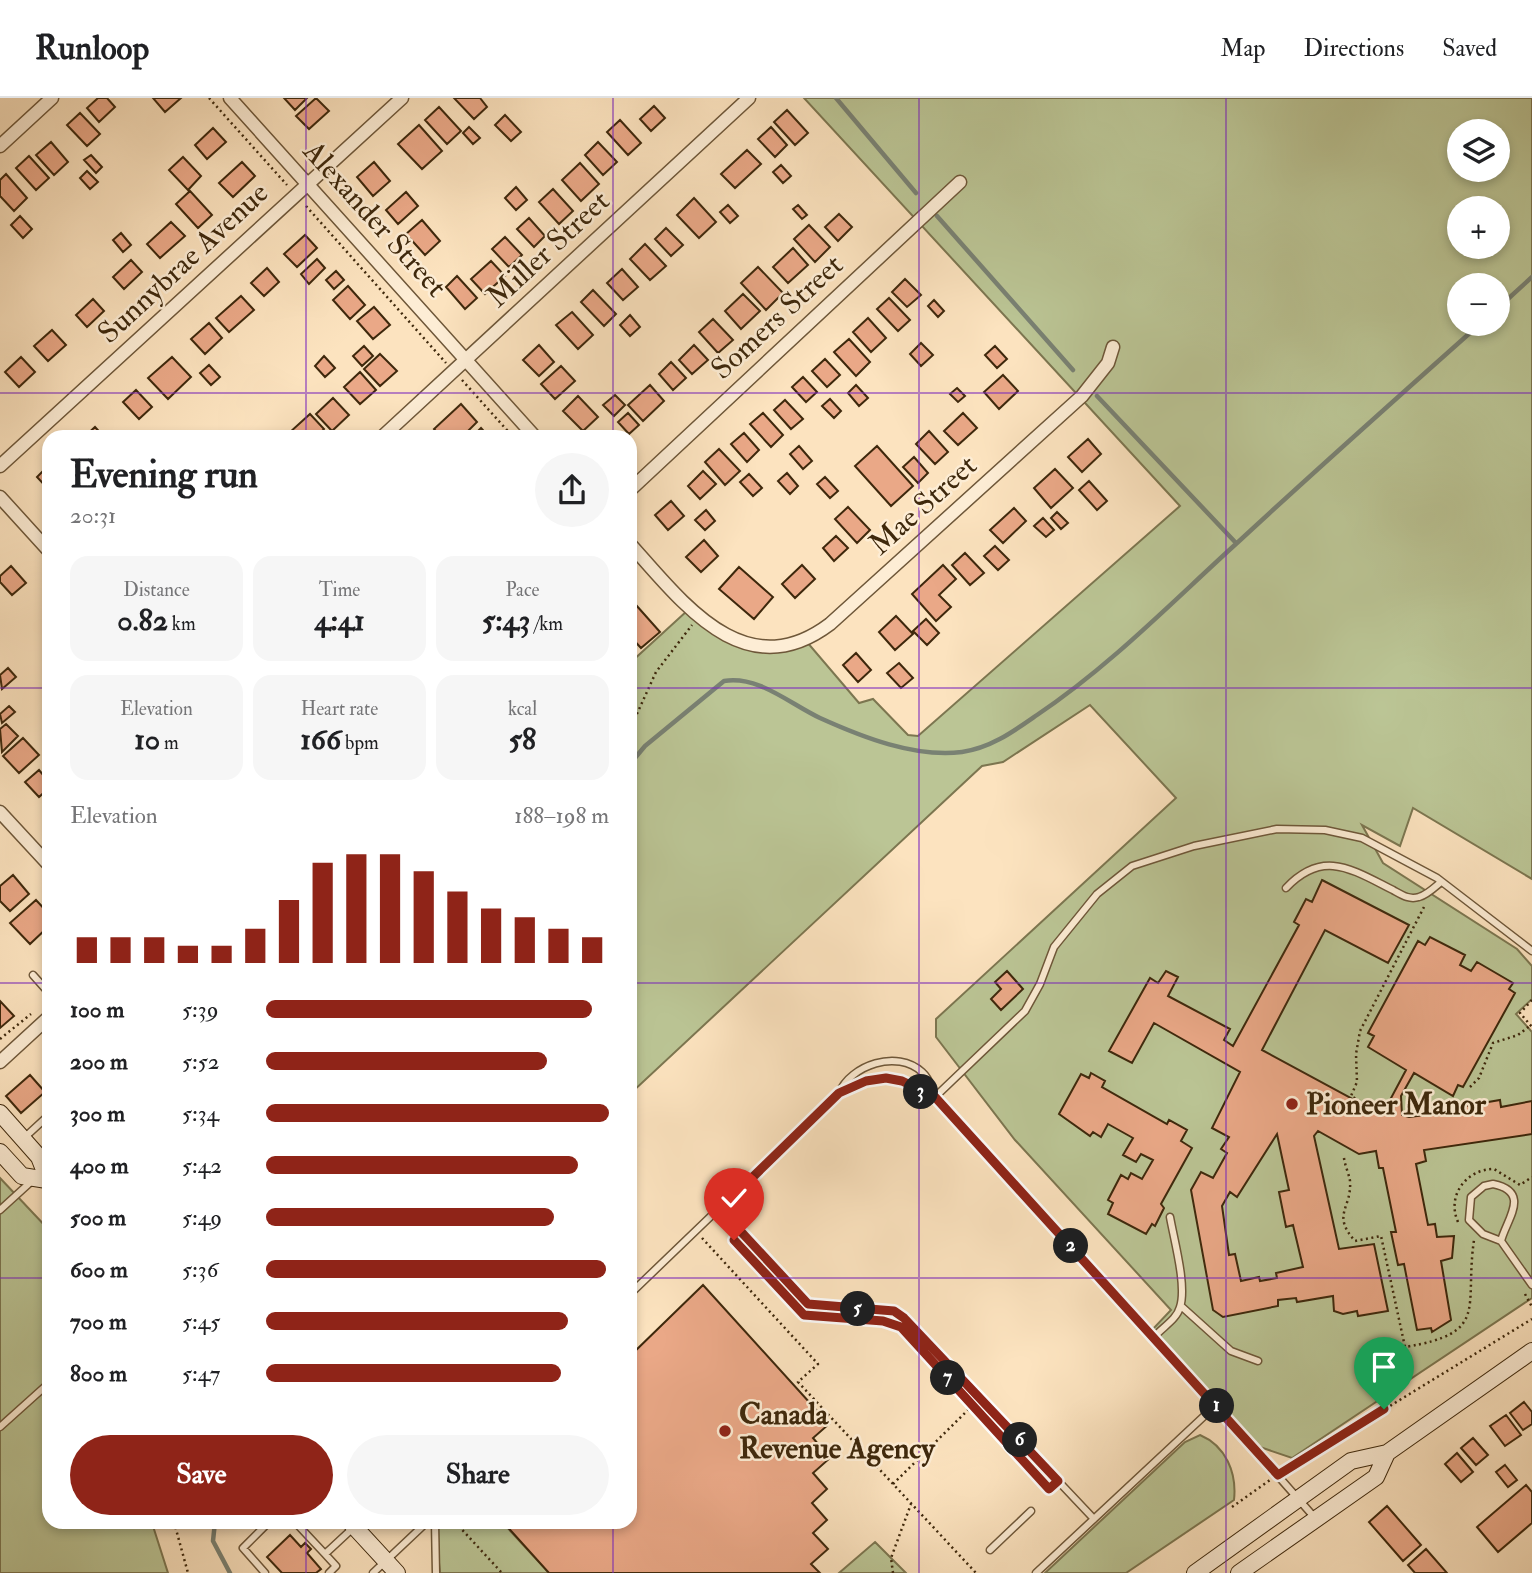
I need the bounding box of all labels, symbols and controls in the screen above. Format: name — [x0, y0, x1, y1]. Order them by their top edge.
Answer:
text: Runloop — [35, 28, 149, 69]
text: Map — [1220, 33, 1265, 64]
text: Directions — [1303, 33, 1404, 64]
text: Saved — [1442, 33, 1497, 64]
map controls — [1447, 119, 1510, 336]
button: layers — [1447, 119, 1510, 182]
street label: Alexander Street — [295, 133, 455, 305]
street label: Sunnybrae Avenue — [90, 175, 276, 351]
street label: Miller Street — [479, 183, 617, 315]
button: + — [1447, 196, 1510, 259]
street label: Somers Street — [703, 246, 851, 387]
button: − — [1447, 273, 1510, 336]
street label: Mae Street — [861, 447, 985, 563]
text: Evening run — [70, 451, 258, 499]
button: share — [535, 453, 609, 527]
text: 20:31 — [70, 501, 116, 530]
text: Distance — [123, 578, 190, 602]
text: Time — [319, 578, 360, 602]
text: Pace — [505, 578, 540, 602]
text: 0.82 — [117, 602, 168, 639]
text: 4:41 — [314, 602, 365, 639]
text: 5:43 — [482, 602, 530, 639]
text: km — [168, 612, 196, 636]
text: /km — [530, 612, 563, 636]
text: Elevation — [120, 697, 193, 721]
text: Heart rate — [301, 697, 378, 721]
text: kcal — [508, 697, 537, 721]
text: 10 — [134, 721, 160, 758]
text: 166 — [300, 721, 341, 758]
text: 58 — [509, 721, 536, 758]
text: m — [160, 731, 179, 755]
text: bpm — [341, 731, 379, 755]
text: Elevation — [70, 801, 158, 830]
text: 188–198 m — [514, 801, 609, 830]
text: 100 m — [70, 995, 124, 1024]
text: 5:39 — [182, 995, 218, 1024]
text: 200 m — [70, 1047, 128, 1076]
text: 5:52 — [182, 1047, 219, 1076]
pin: 3 — [904, 1074, 939, 1110]
text: 3 — [917, 1079, 924, 1103]
place label: Pioneer Manor — [1306, 1086, 1487, 1123]
marker: Pioneer Manor — [1284, 1096, 1300, 1112]
text: 300 m — [70, 1099, 125, 1128]
text: 5:34 — [182, 1099, 219, 1128]
text: 400 m — [70, 1151, 129, 1180]
text: 5:42 — [182, 1151, 222, 1180]
pin — [704, 1168, 764, 1240]
icon: check — [715, 1179, 753, 1217]
text: 500 m — [70, 1203, 126, 1232]
text: 5:49 — [182, 1203, 222, 1232]
pin: 2 — [1054, 1228, 1088, 1264]
text: 2 — [1066, 1233, 1075, 1257]
text: 600 m — [70, 1255, 128, 1284]
text: 5:36 — [182, 1255, 218, 1284]
pin: 5 — [840, 1292, 876, 1326]
text: 5 — [853, 1296, 862, 1320]
text: 700 m — [70, 1307, 127, 1336]
text: 5:45 — [182, 1307, 220, 1336]
pin — [1354, 1337, 1414, 1409]
icon: arrive — [1365, 1348, 1403, 1386]
text: 800 m — [70, 1359, 127, 1388]
text: 5:47 — [182, 1359, 220, 1388]
pin: 7 — [930, 1360, 965, 1396]
text: 7 — [943, 1365, 952, 1389]
pin: 1 — [1200, 1388, 1234, 1424]
text: 1 — [1213, 1393, 1220, 1417]
place label: Canada Revenue Agency — [739, 1396, 936, 1467]
pin: 6 — [1002, 1422, 1038, 1458]
marker: Canada Revenue Agency — [717, 1423, 733, 1439]
text: 6 — [1015, 1427, 1024, 1451]
button: Save — [70, 1435, 333, 1515]
button: Share — [347, 1435, 609, 1515]

